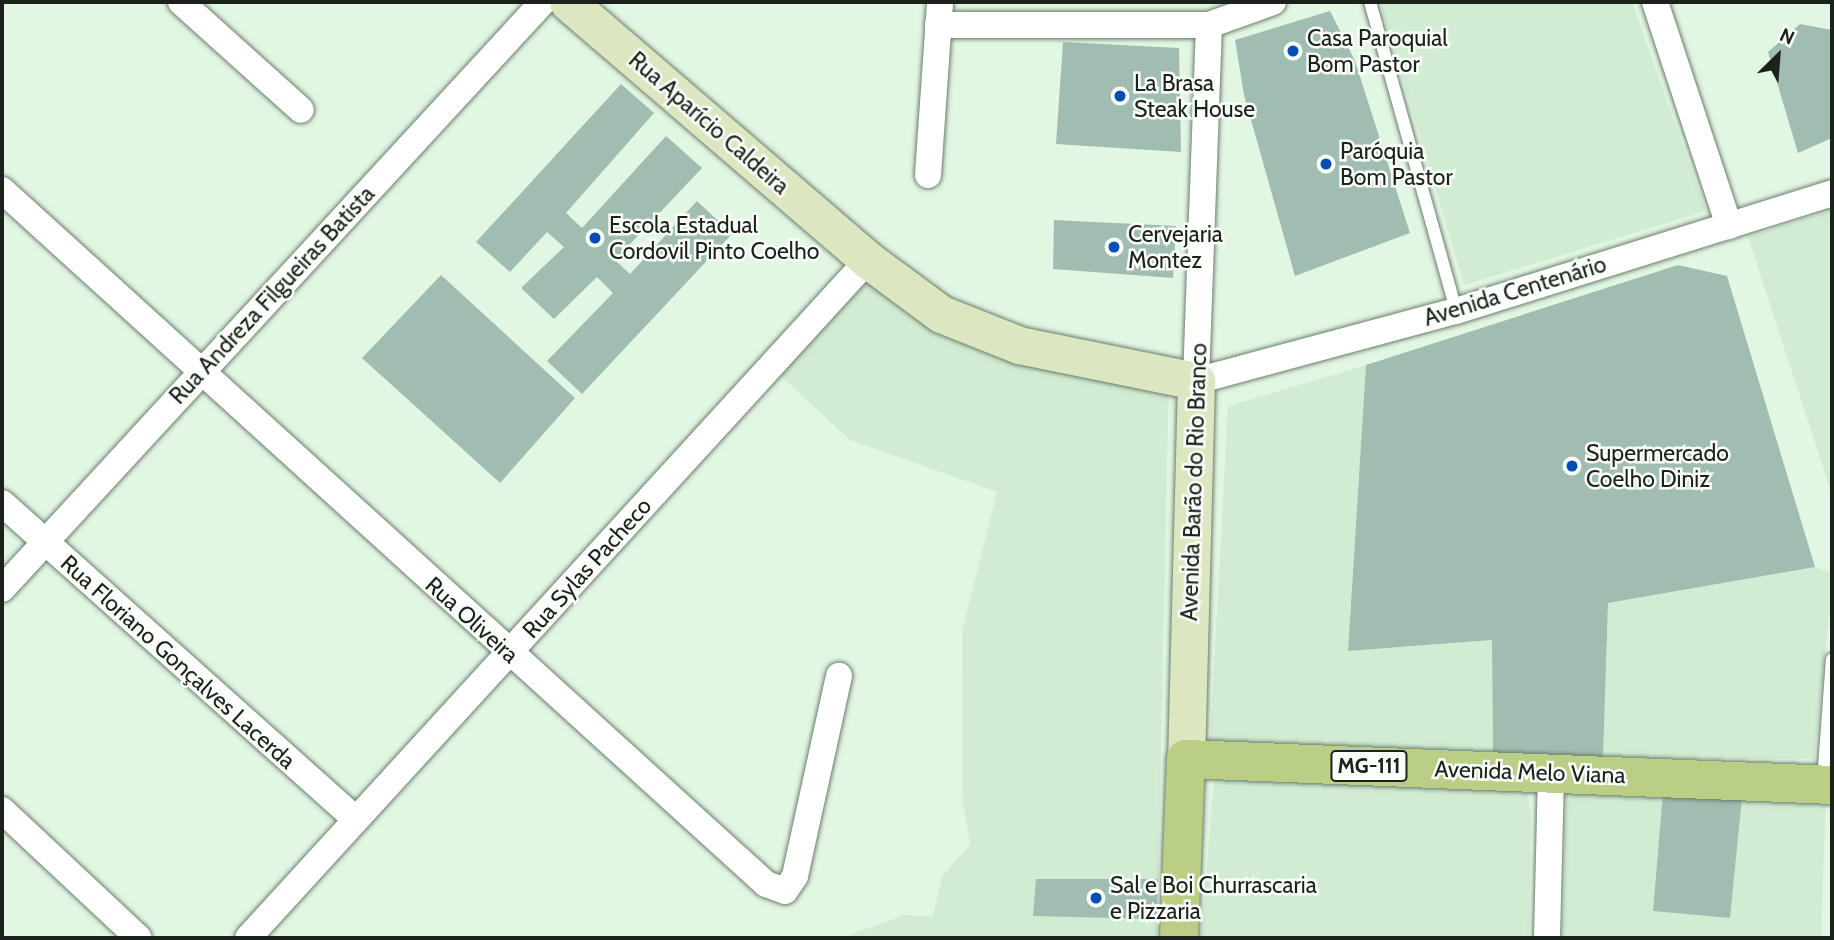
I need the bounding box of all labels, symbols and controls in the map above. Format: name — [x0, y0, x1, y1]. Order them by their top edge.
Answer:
north arrow — [1743, 21, 1813, 91]
text: N — [1776, 23, 1798, 50]
place label: Casa Paroquial Bom Pastor — [1307, 24, 1448, 78]
marker: Casa Paroquial Bom Pastor — [1285, 43, 1301, 59]
street label: Rua Aparício Caldeira — [623, 46, 795, 200]
place label: La Brasa Steak House — [1134, 69, 1255, 123]
marker: La Brasa Steak House — [1112, 88, 1128, 104]
place label: Paróquia Bom Pastor — [1340, 137, 1453, 191]
marker: Paróquia Bom Pastor — [1318, 156, 1334, 172]
street label: Rua Andreza Filgueiras Batista — [164, 180, 380, 410]
place label: Escola Estadual Cordovil Pinto Coelho — [609, 211, 819, 265]
place label: Cervejaria Montez — [1128, 220, 1223, 274]
marker: Escola Estadual Cordovil Pinto Coelho — [587, 230, 603, 246]
marker: Cervejaria Montez — [1106, 239, 1122, 255]
street label: Avenida Centenário — [1420, 250, 1610, 332]
street label: Avenida Barão do Rio Branco — [1175, 342, 1213, 622]
place label: Supermercado Coelho Diniz — [1586, 439, 1729, 493]
marker: Supermercado Coelho Diniz — [1564, 458, 1580, 474]
street label: Rua Sylas Pacheco — [517, 492, 657, 644]
street label: Rua Floriano Gonçalves Lacerda — [55, 549, 301, 775]
street label: Rua Oliveira — [420, 571, 524, 669]
road number: MG-111 — [1329, 748, 1409, 784]
street label: Avenida Melo Viana — [1434, 755, 1626, 789]
place label: Sal e Boi Churrascaria e Pizzaria — [1110, 871, 1317, 925]
marker: Sal e Boi Churrascaria e Pizzaria — [1088, 890, 1104, 906]

